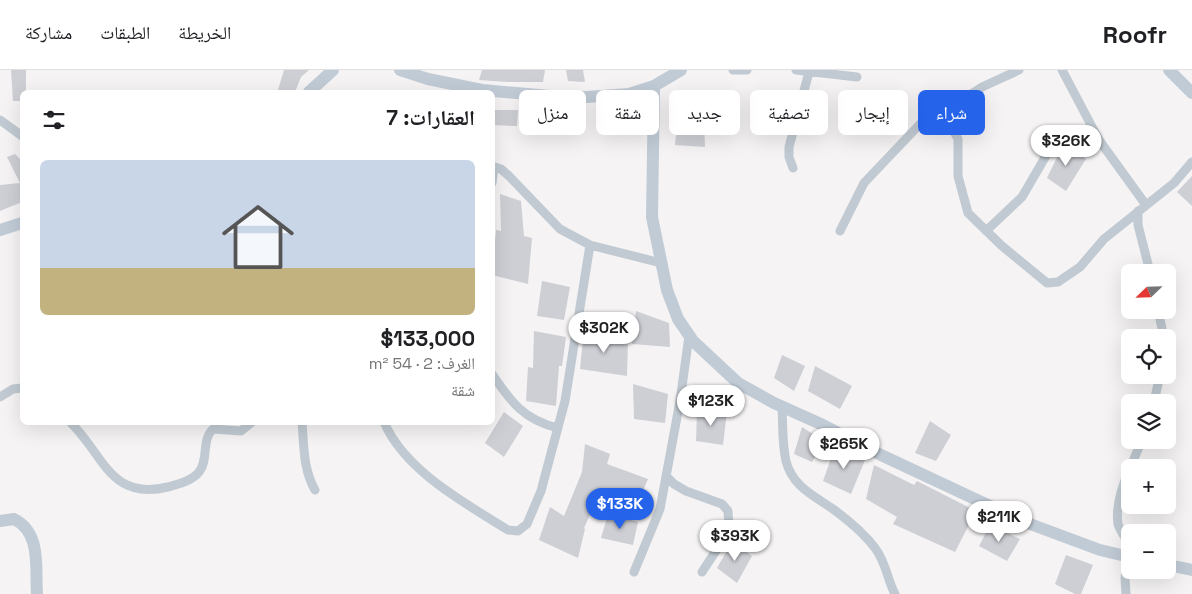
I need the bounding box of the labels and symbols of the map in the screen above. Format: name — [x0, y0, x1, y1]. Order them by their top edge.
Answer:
pin: $326K — [1031, 124, 1101, 167]
north arrow — [1121, 264, 1176, 319]
pin: $302K — [569, 312, 639, 354]
pin: $123K — [676, 384, 746, 427]
pin: $265K — [809, 428, 879, 470]
pin: $133K — [585, 488, 655, 530]
pin: $211K — [964, 500, 1034, 543]
pin: $393K — [700, 520, 770, 562]

